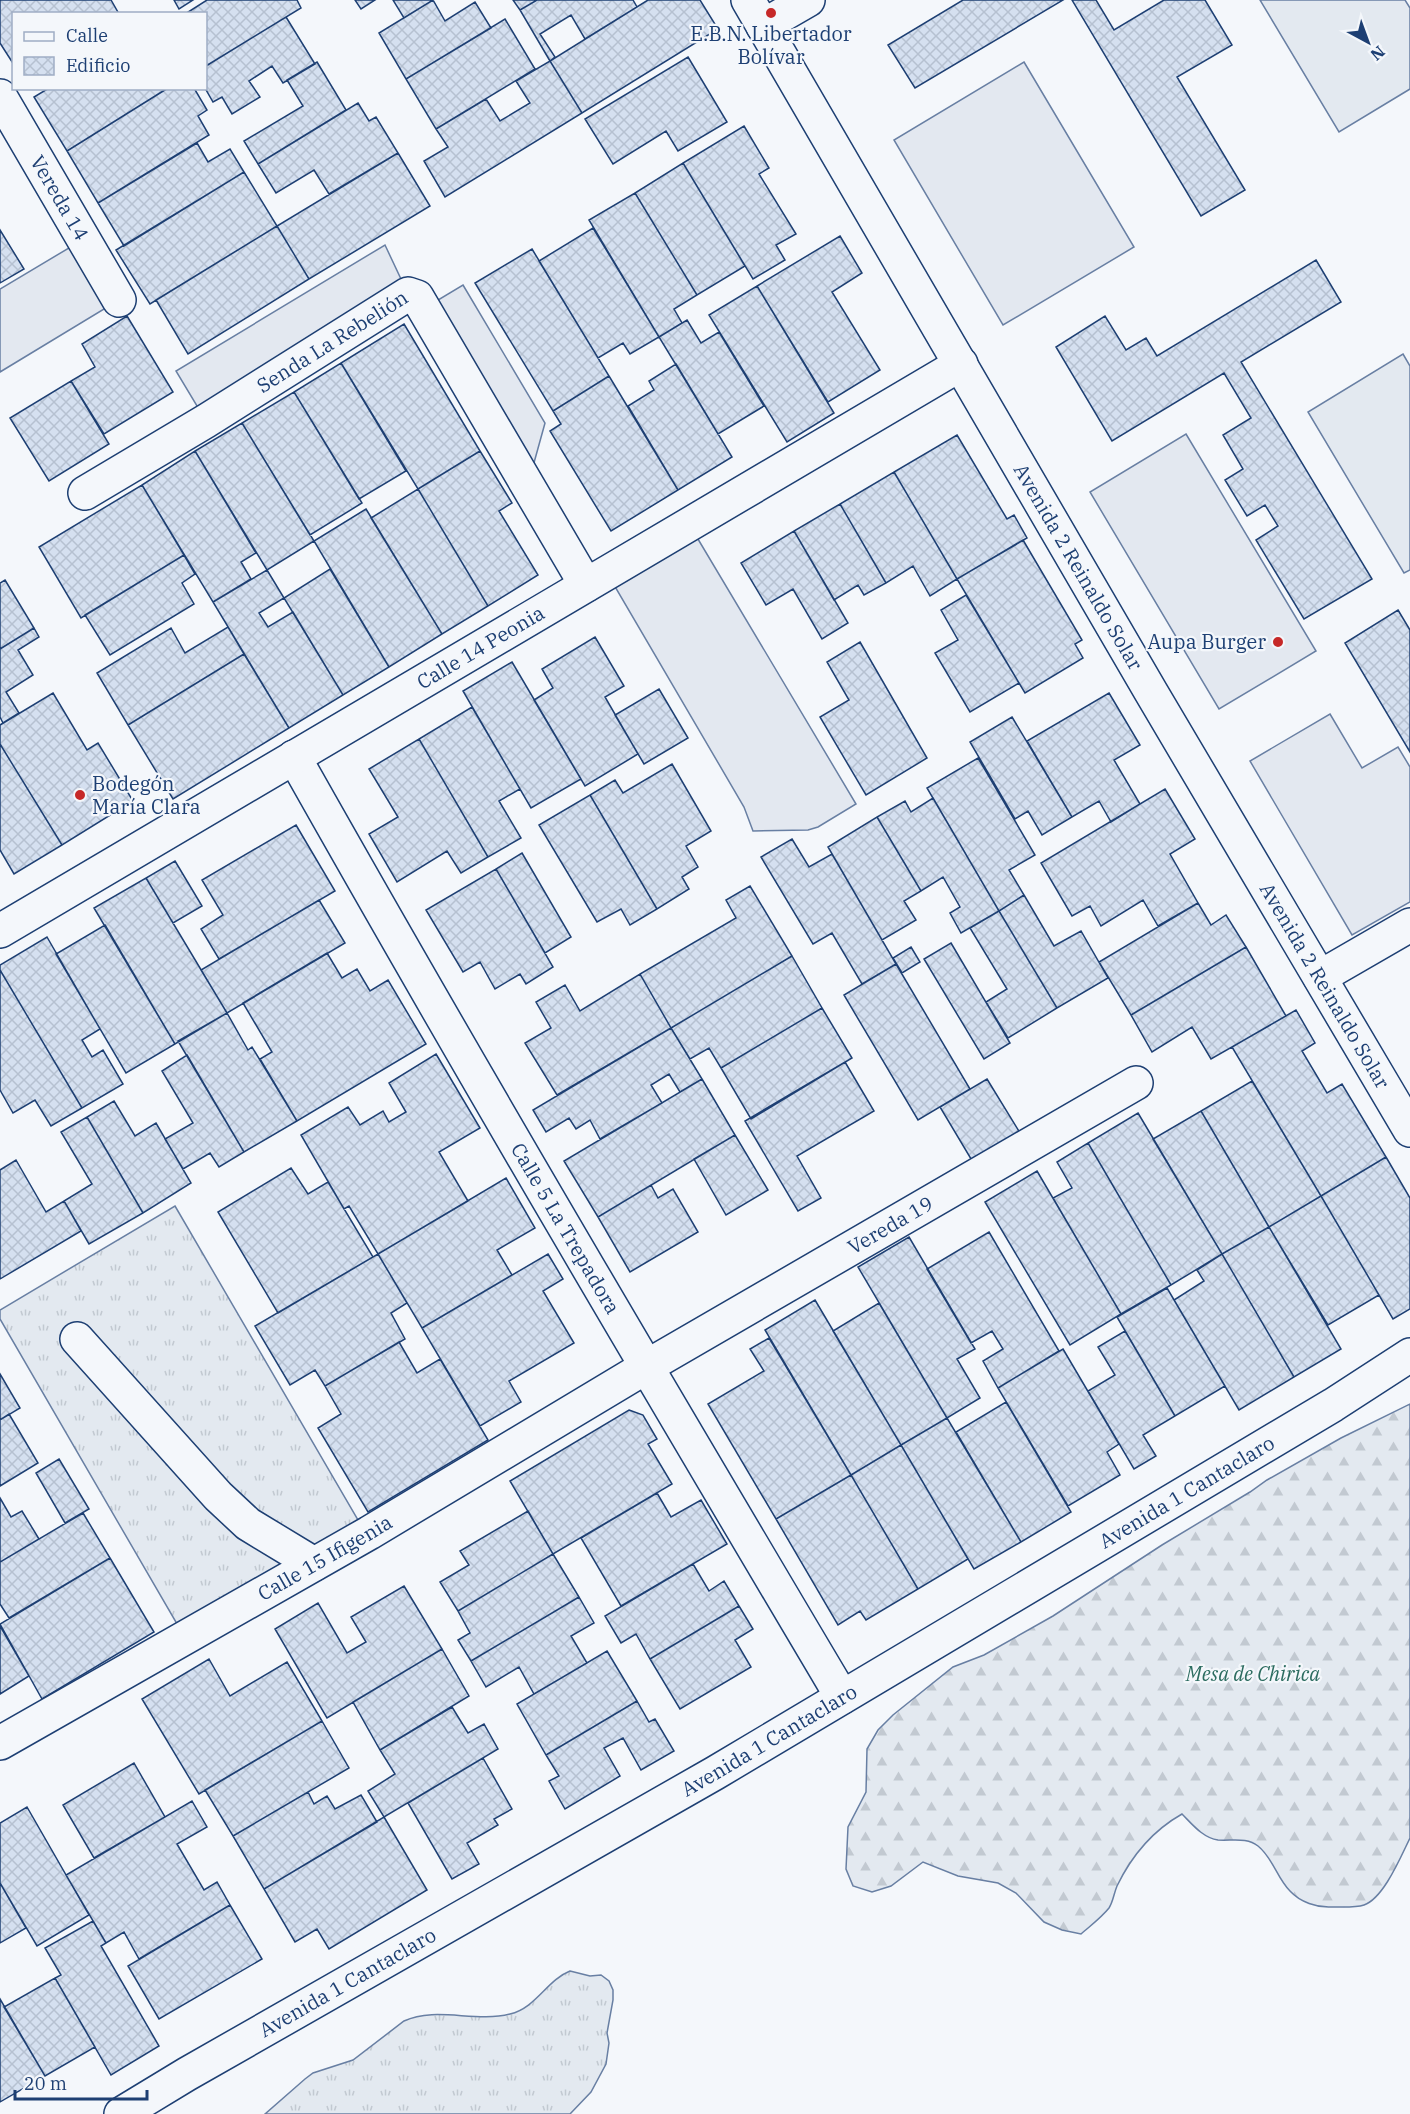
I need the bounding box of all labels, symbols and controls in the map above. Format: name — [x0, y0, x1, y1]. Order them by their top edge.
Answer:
marker: E.B.N. Libertador Bolívar — [764, 6, 778, 20]
legend — [12, 12, 207, 90]
north arrow — [1338, 12, 1398, 72]
place label: E.B.N. Libertador Bolívar — [690, 20, 852, 70]
text: Calle — [66, 24, 108, 47]
text: N — [1367, 42, 1389, 65]
text: Edificio — [66, 54, 130, 77]
street label: Vereda 14 — [24, 150, 95, 245]
street label: Senda La Rebelión — [251, 283, 413, 399]
street label: Avenida 2 Reinaldo Solar — [1008, 458, 1149, 675]
street label: Calle 14 Peonia — [412, 599, 549, 695]
place label: Aupa Burger — [1148, 628, 1266, 655]
marker: Aupa Burger — [1271, 635, 1285, 649]
place label: Bodegón María Clara — [92, 770, 201, 820]
marker: Bodegón María Clara — [73, 788, 87, 802]
street label: Avenida 2 Reinaldo Solar — [1254, 878, 1397, 1093]
street label: Calle 5 La Trepadora — [505, 1138, 627, 1319]
street label: Vereda 19 — [843, 1190, 938, 1260]
street label: Avenida 1 Cantaclaro — [1094, 1429, 1279, 1554]
street label: Calle 15 Ifigenia — [253, 1508, 397, 1607]
park label: Mesa de Chirica — [1185, 1660, 1320, 1687]
street label: Avenida 1 Cantaclaro — [676, 1678, 862, 1803]
street label: Avenida 1 Cantaclaro — [254, 1921, 441, 2043]
scale bar — [15, 2063, 147, 2101]
text: 20 m — [24, 2072, 67, 2095]

